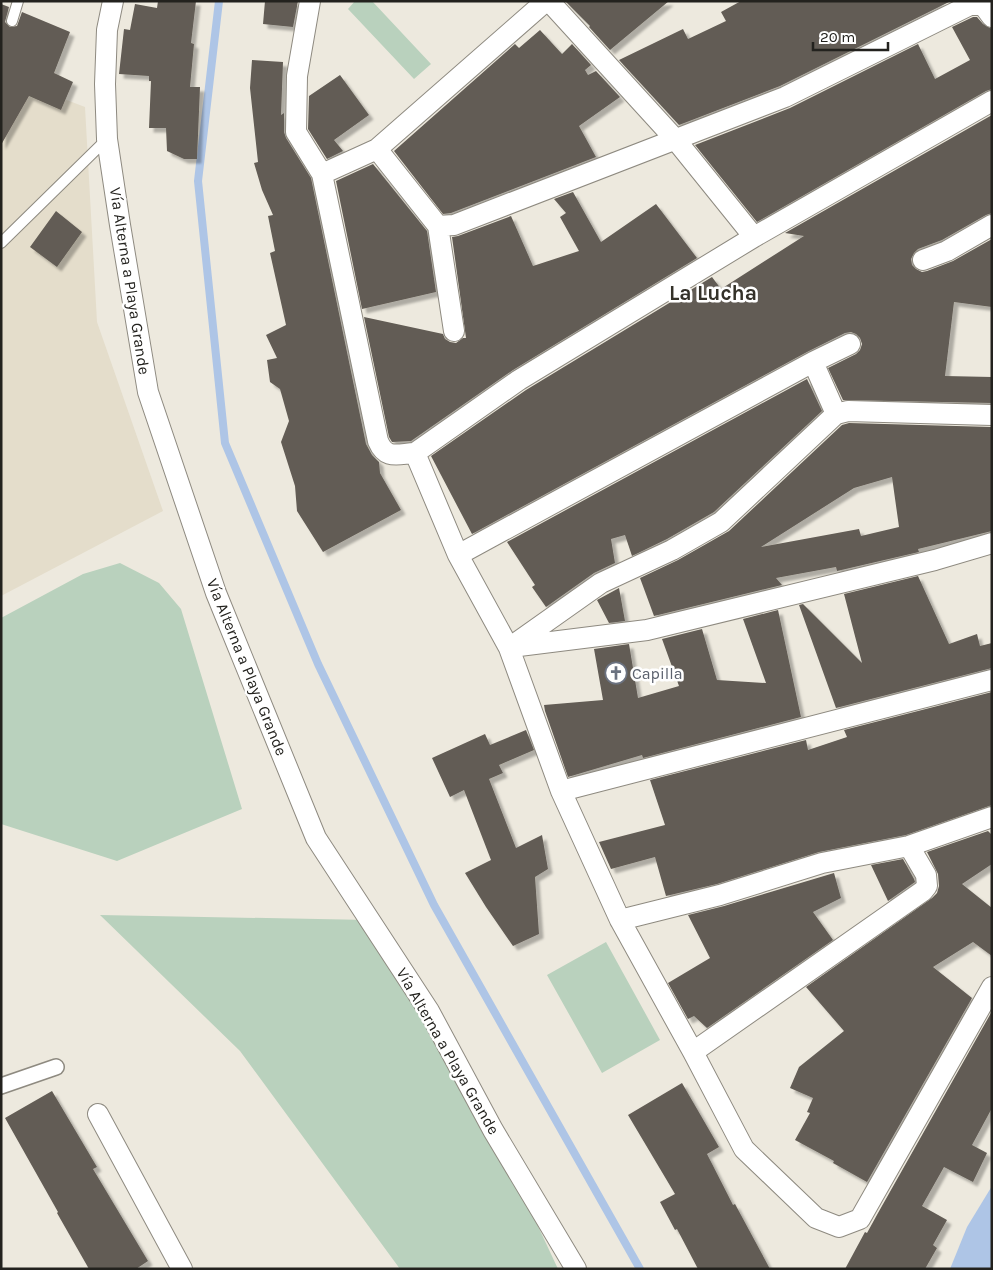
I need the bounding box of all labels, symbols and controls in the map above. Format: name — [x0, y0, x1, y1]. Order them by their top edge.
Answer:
scale bar — [813, 20, 888, 52]
text: 20 m — [820, 28, 855, 46]
street label: Vía Alterna a Playa Grande — [106, 186, 154, 376]
district label: La Lucha — [669, 281, 757, 305]
street label: Vía Alterna a Playa Grande — [203, 576, 291, 758]
church icon: Capilla — [604, 661, 628, 685]
place label: Capilla — [632, 664, 683, 683]
street label: Vía Alterna a Playa Grande — [392, 964, 504, 1138]

